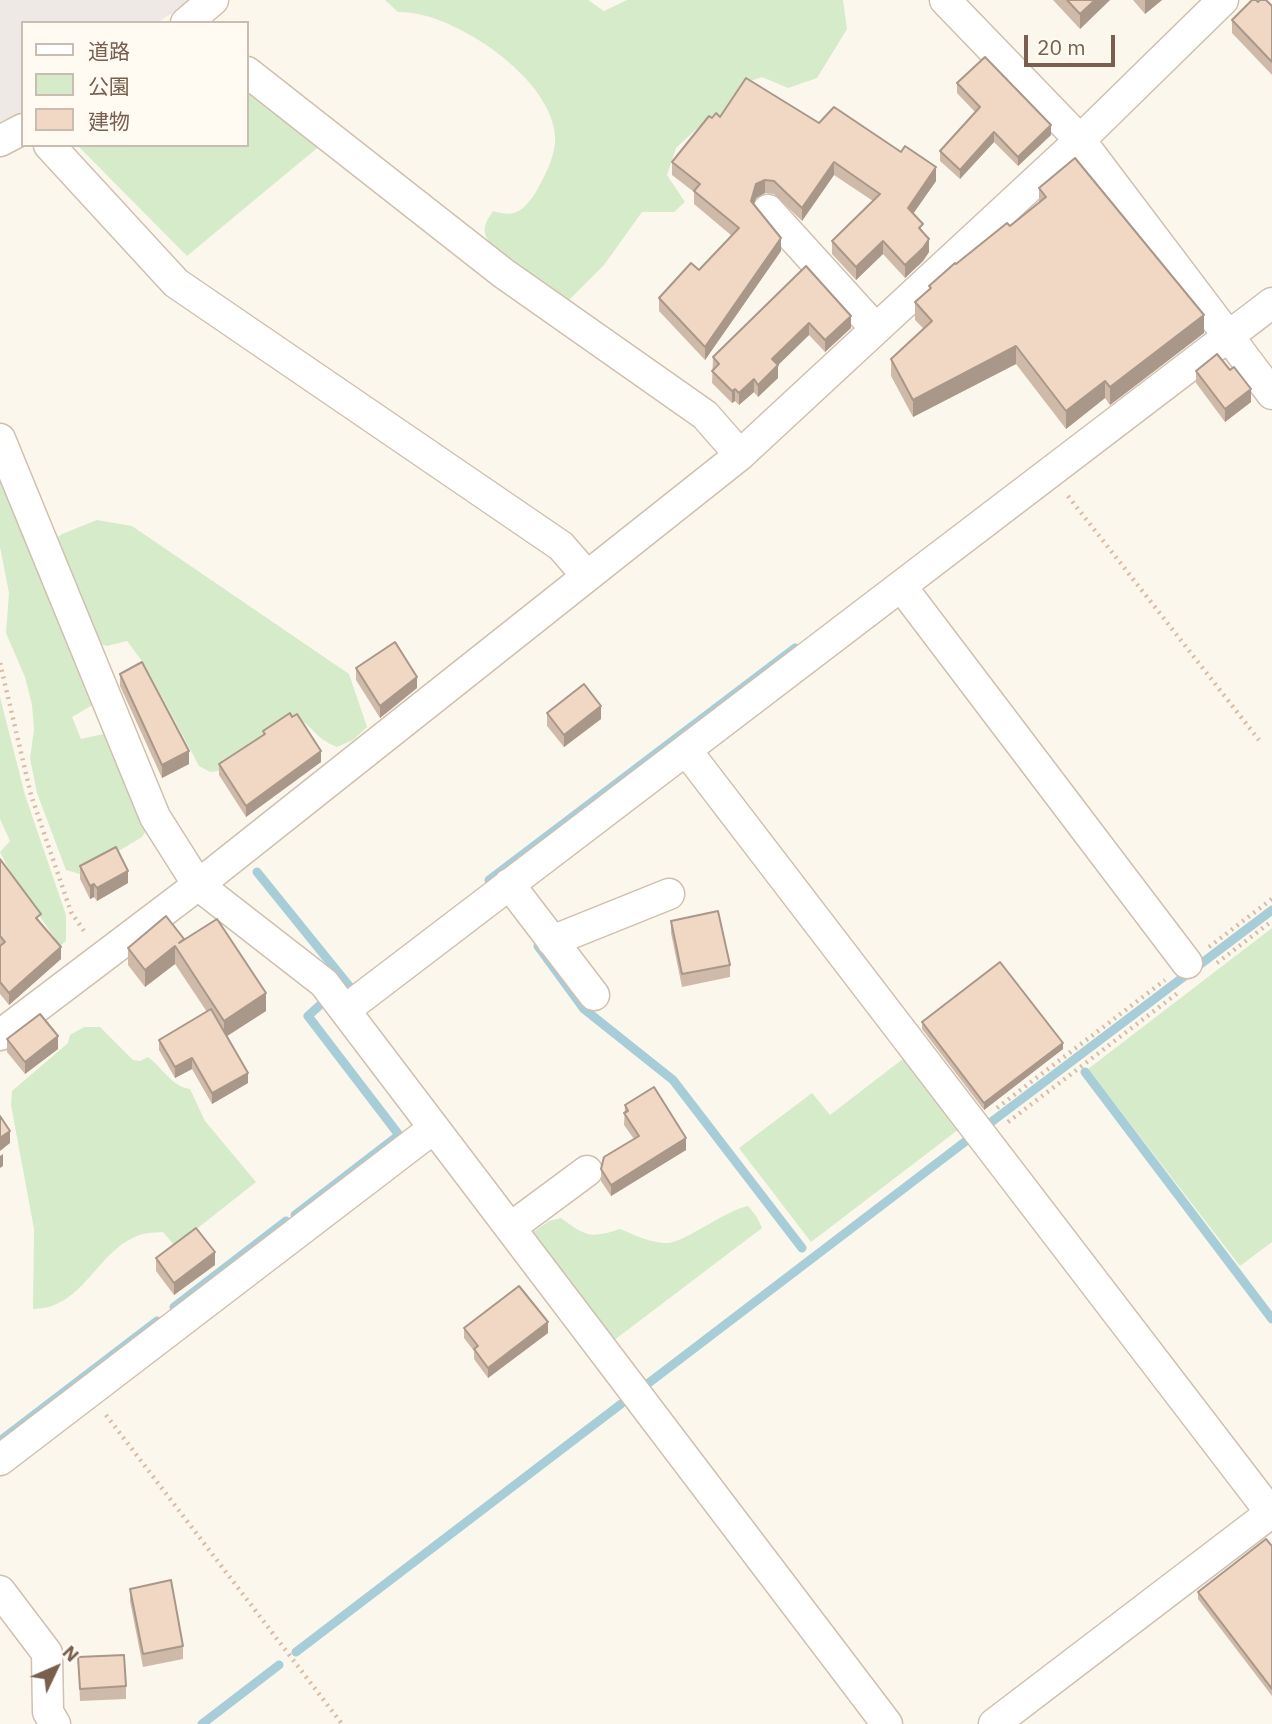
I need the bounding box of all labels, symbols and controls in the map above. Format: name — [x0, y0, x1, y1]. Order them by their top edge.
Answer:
legend — [21, 21, 248, 147]
scale bar — [1027, 21, 1118, 65]
text: 20 m — [1037, 33, 1086, 61]
text: 道路 — [88, 37, 130, 65]
text: 公園 — [88, 72, 130, 100]
text: 建物 — [88, 107, 130, 135]
north arrow — [21, 1633, 91, 1703]
text: N — [58, 1640, 85, 1667]

